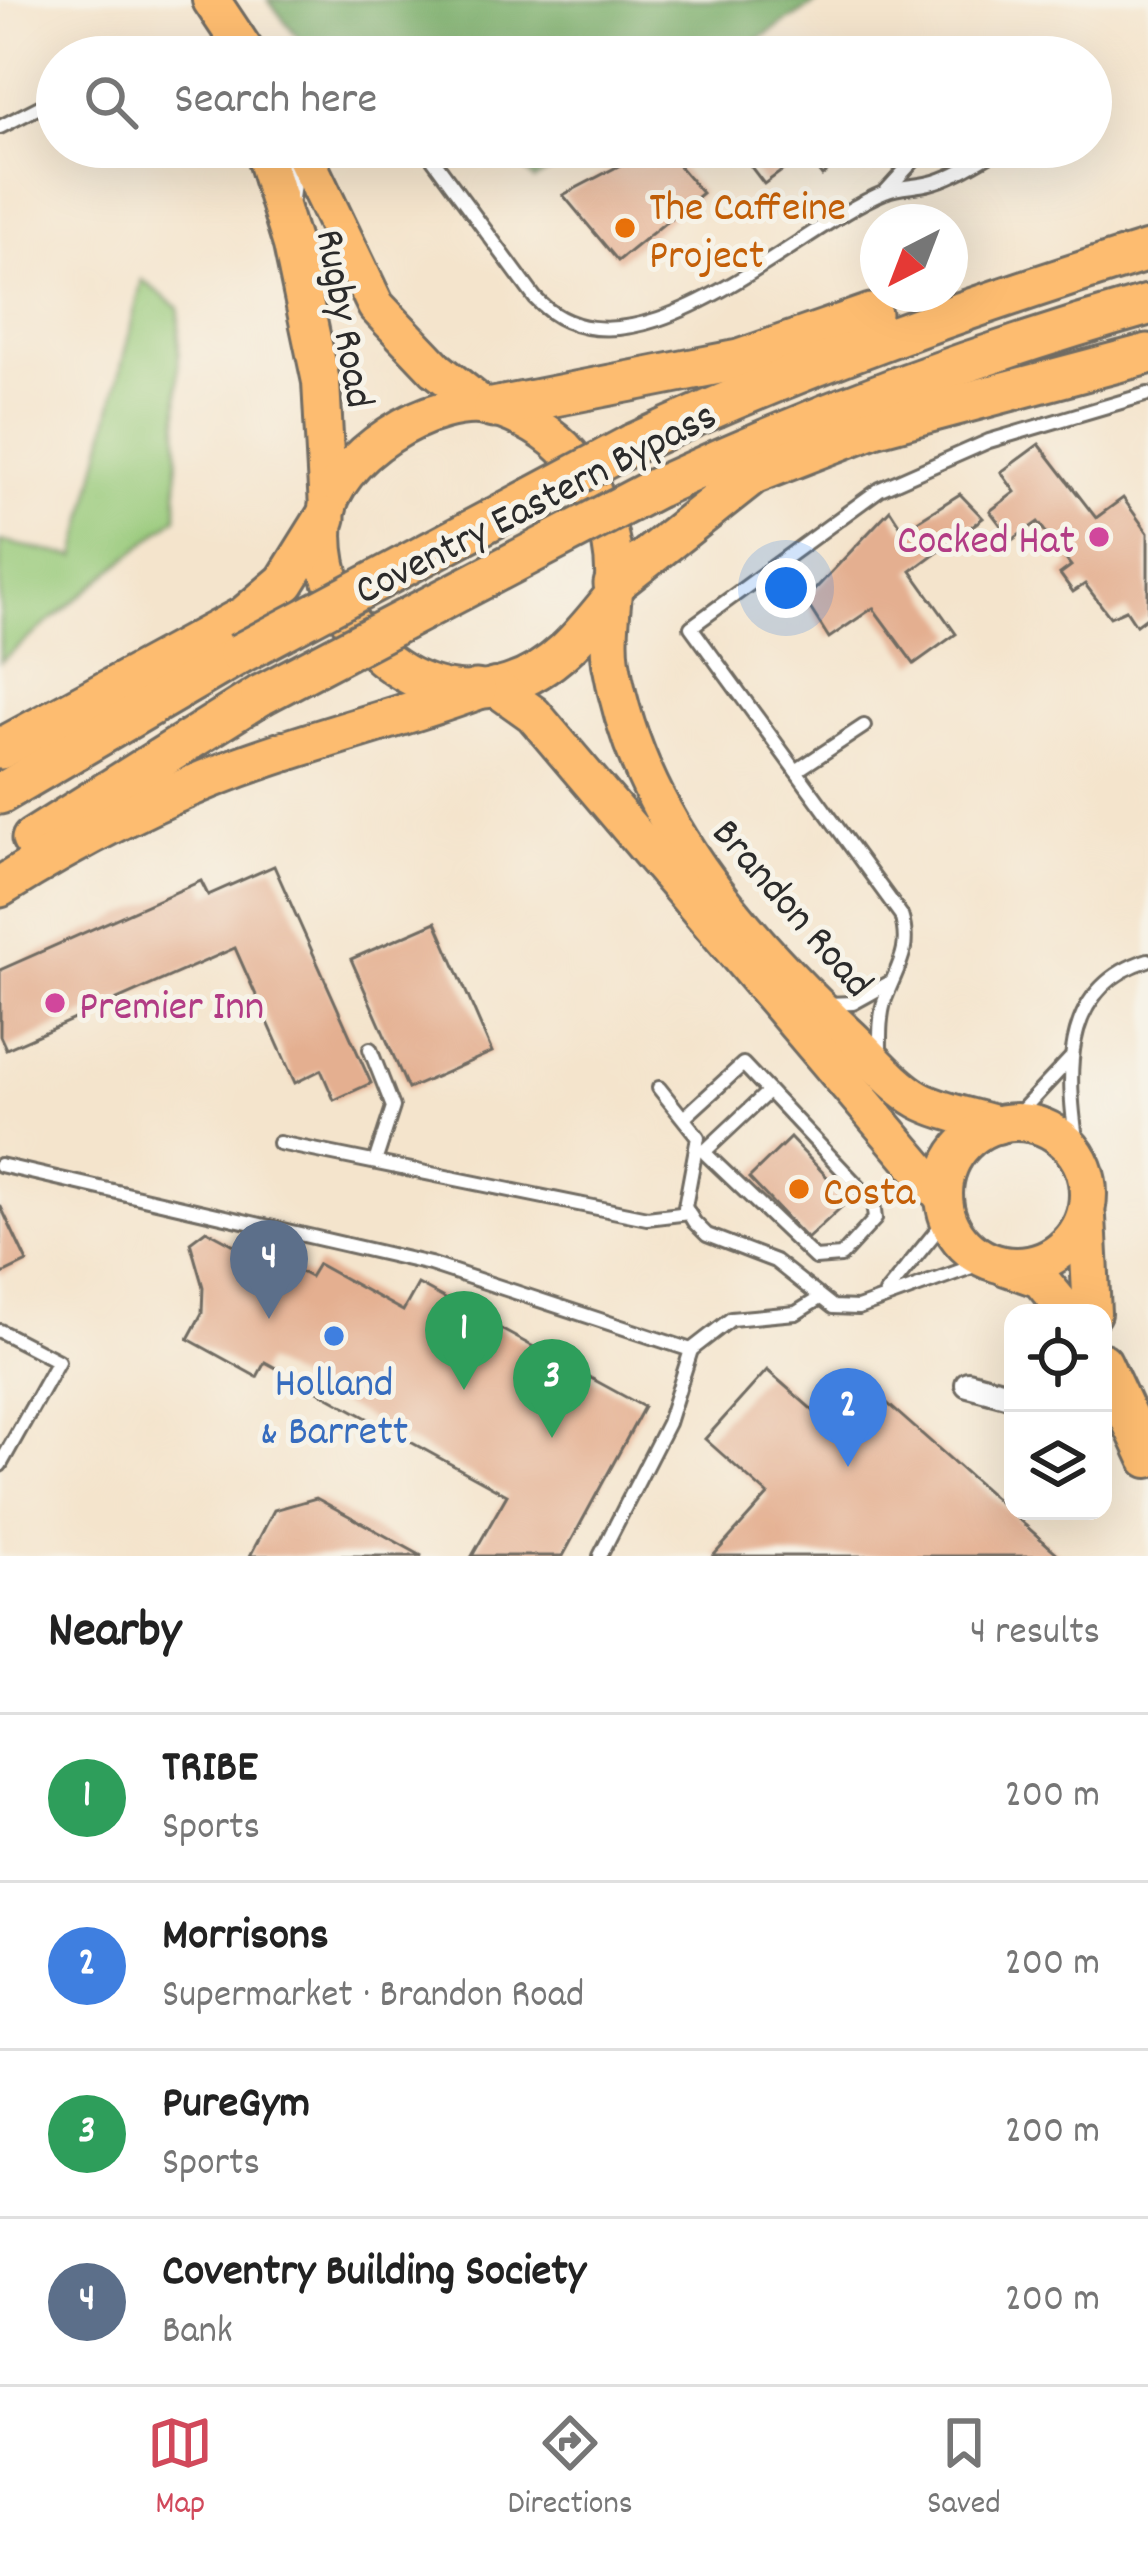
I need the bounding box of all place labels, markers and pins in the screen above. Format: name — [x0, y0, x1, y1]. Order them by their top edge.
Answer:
place label: The Caffeine Project — [649, 181, 846, 289]
marker: The Caffeine Project — [612, 215, 638, 241]
place label: Cocked Hat — [897, 514, 1075, 574]
marker: Cocked Hat — [1086, 524, 1112, 550]
place label: Premier Inn — [79, 980, 264, 1040]
marker: Premier Inn — [42, 990, 68, 1016]
place label: Costa — [823, 1166, 917, 1226]
marker: Costa — [786, 1176, 812, 1202]
pin: 4 — [230, 1220, 308, 1319]
pin: 1 — [425, 1291, 503, 1390]
marker: Holland & Barrett — [321, 1323, 347, 1349]
pin: 3 — [513, 1339, 591, 1438]
place label: Holland & Barrett — [260, 1357, 408, 1465]
pin: 2 — [809, 1368, 887, 1467]

